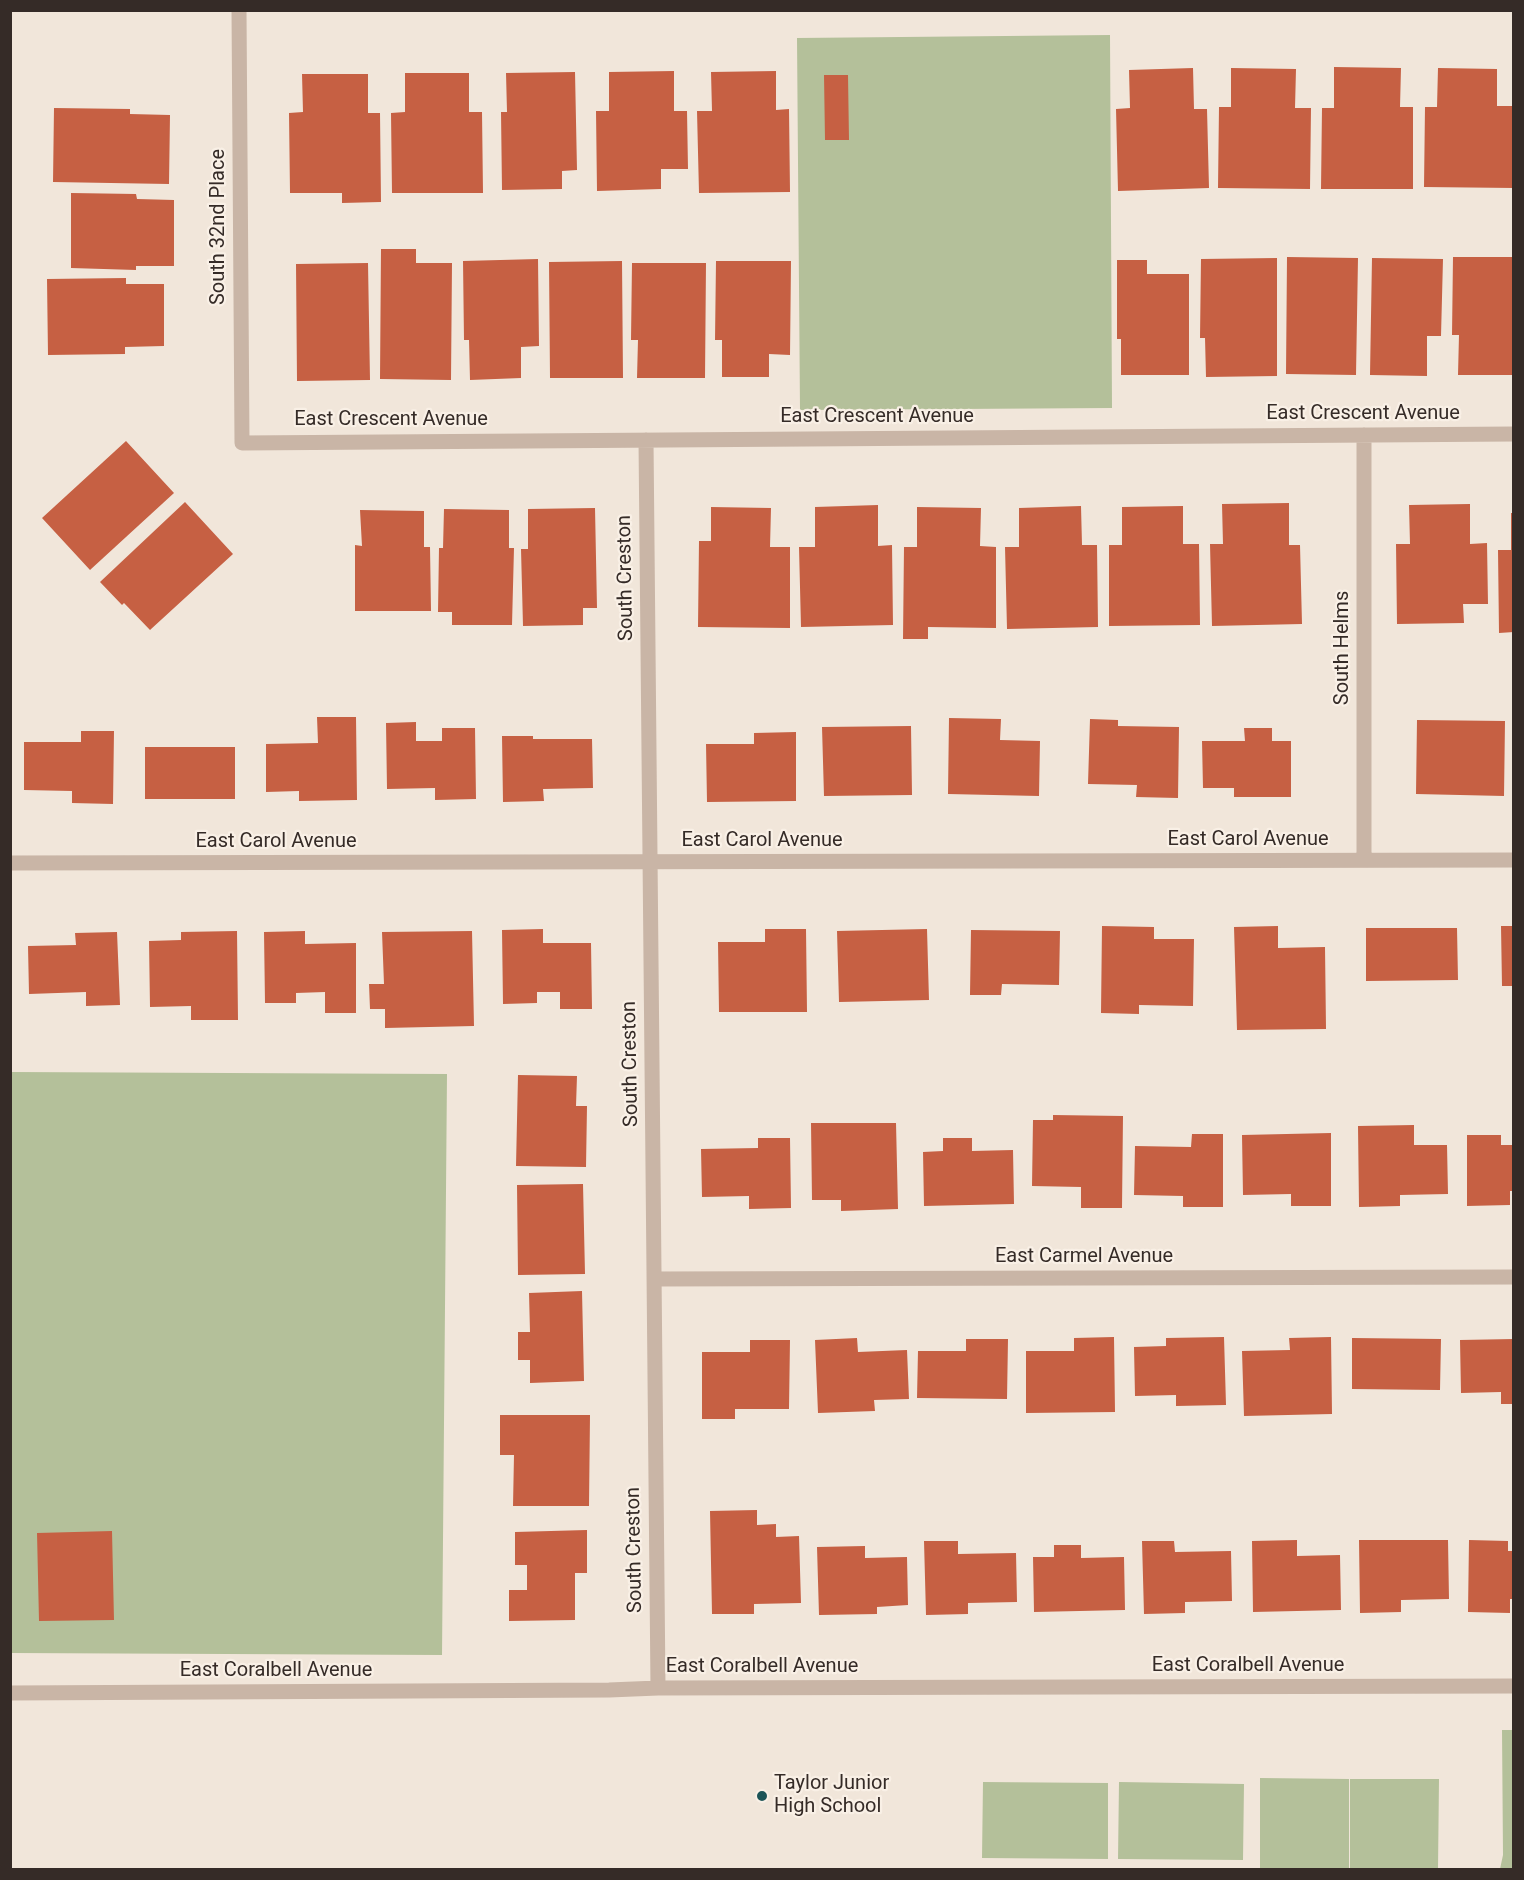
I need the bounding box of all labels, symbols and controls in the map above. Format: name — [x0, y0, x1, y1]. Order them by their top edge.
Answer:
street label: South 32nd Place — [207, 149, 231, 305]
street label: East Crescent Avenue — [1266, 402, 1460, 426]
street label: East Crescent Avenue — [780, 405, 974, 429]
street label: East Crescent Avenue — [294, 408, 488, 432]
street label: South Creston — [613, 515, 639, 641]
street label: South Helms — [1331, 591, 1355, 705]
street label: East Carol Avenue — [1167, 828, 1329, 852]
street label: East Carol Avenue — [681, 829, 843, 853]
street label: East Carol Avenue — [195, 830, 357, 854]
street label: South Creston — [618, 1001, 644, 1127]
street label: East Carmel Avenue — [995, 1245, 1173, 1269]
street label: South Creston — [622, 1487, 648, 1613]
street label: East Coralbell Avenue — [1152, 1654, 1344, 1678]
street label: East Coralbell Avenue — [666, 1655, 858, 1679]
street label: East Coralbell Avenue — [180, 1659, 372, 1683]
place label: Taylor Junior High School — [774, 1772, 889, 1819]
marker: Taylor Junior High School — [755, 1789, 769, 1803]

